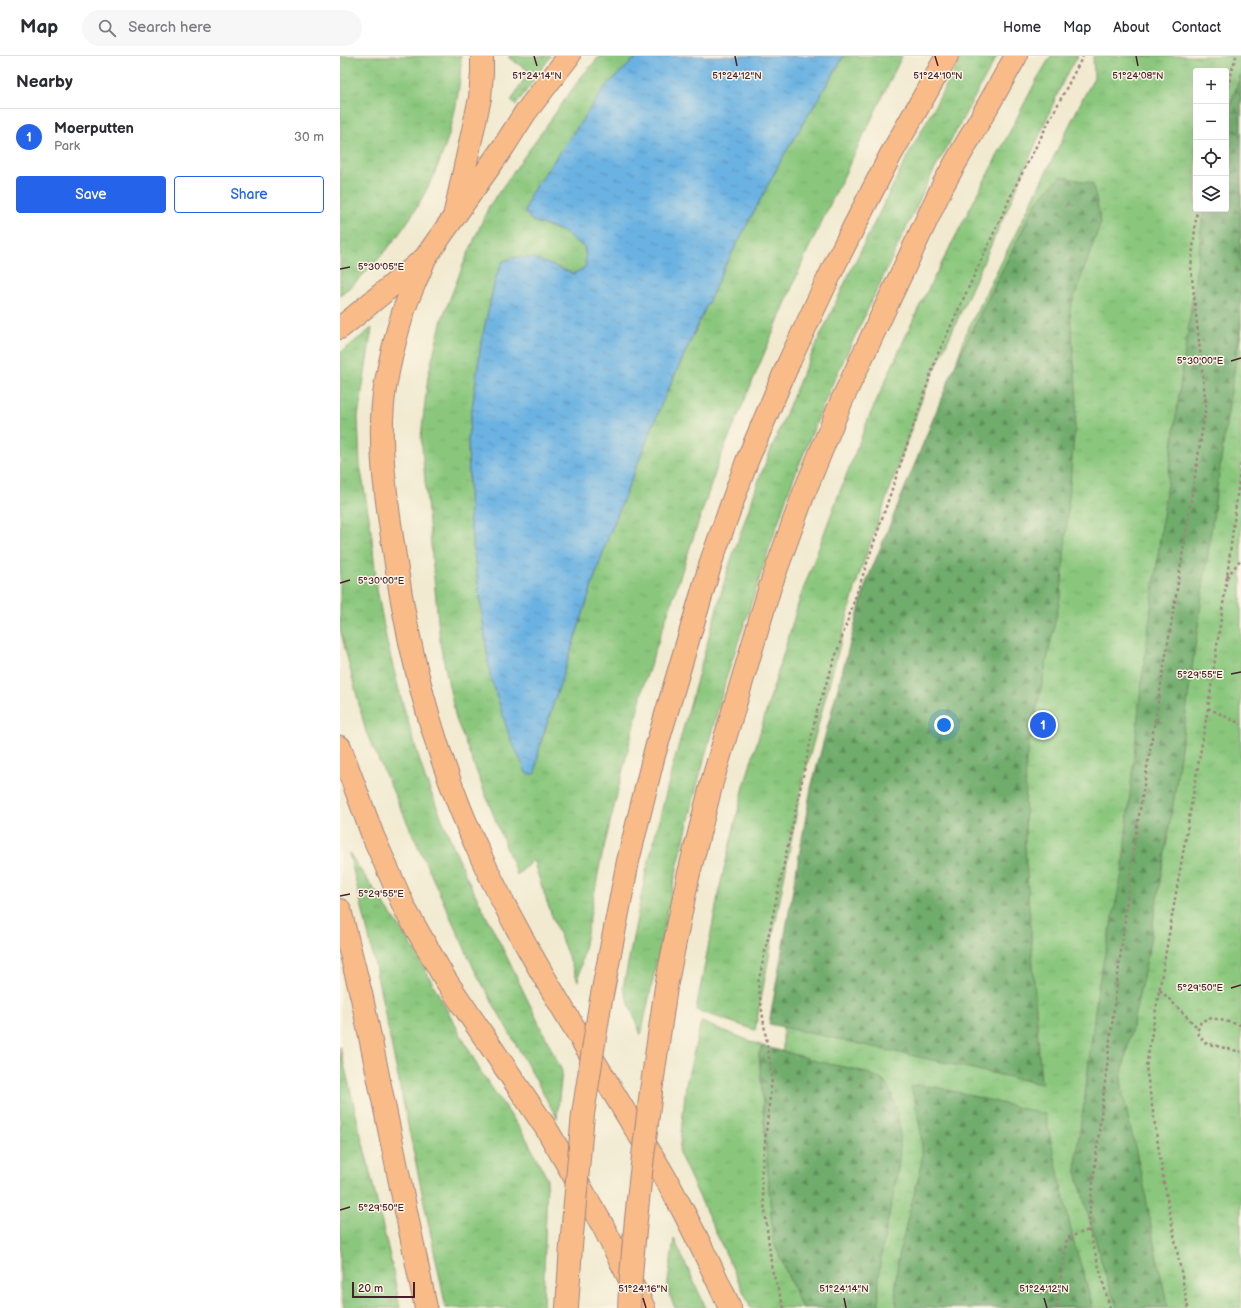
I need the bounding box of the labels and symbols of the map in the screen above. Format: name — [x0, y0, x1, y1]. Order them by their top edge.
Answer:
text: 51°24'14"N — [512, 70, 562, 82]
text: 51°24'12"N — [712, 70, 762, 82]
text: 51°24'10"N — [913, 70, 963, 82]
text: 51°24'08"N — [1112, 70, 1164, 82]
text: 5°30'05"E — [358, 261, 405, 273]
text: 5°30'00"E — [1177, 355, 1224, 367]
text: 5°30'00"E — [358, 575, 405, 587]
text: 5°29'55"E — [1177, 669, 1223, 681]
pin: 1 — [1030, 710, 1056, 740]
your location — [934, 715, 954, 735]
text: 5°29'55"E — [358, 888, 404, 900]
text: 5°29'50"E — [1177, 982, 1223, 994]
text: 5°29'50"E — [358, 1202, 404, 1214]
scale bar — [352, 1280, 415, 1299]
text: 51°24'16"N — [618, 1283, 668, 1295]
text: 51°24'14"N — [819, 1283, 869, 1295]
text: 51°24'12"N — [1019, 1283, 1069, 1295]

